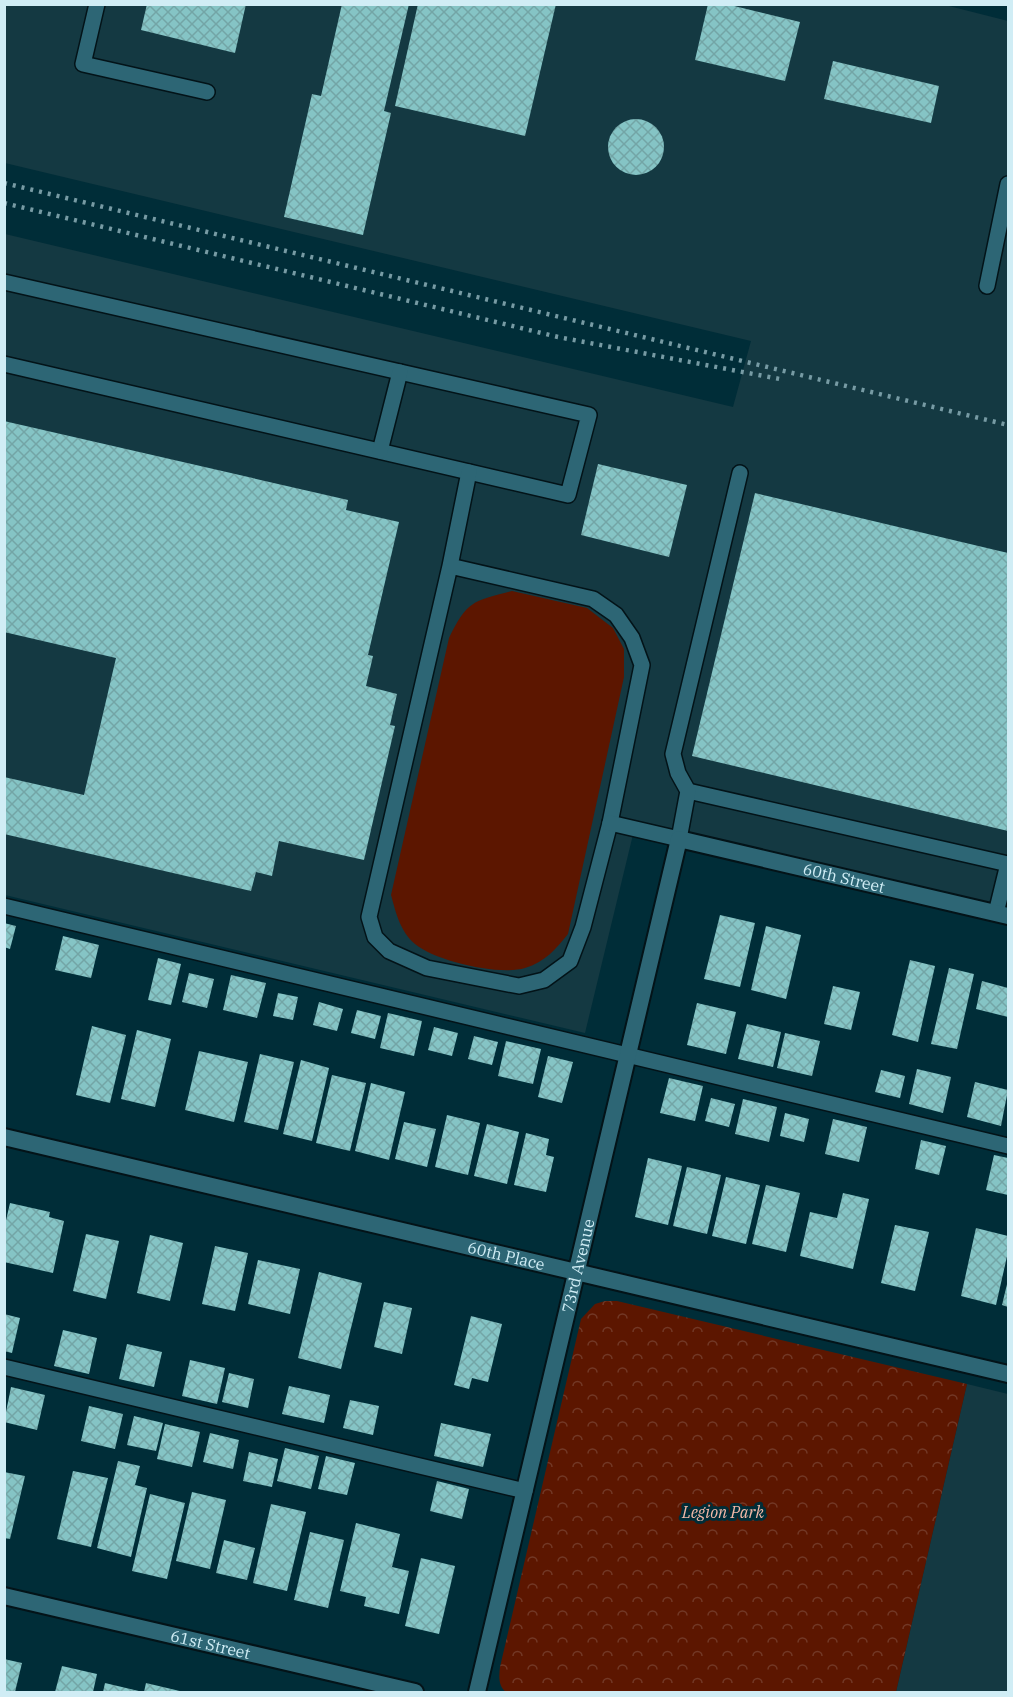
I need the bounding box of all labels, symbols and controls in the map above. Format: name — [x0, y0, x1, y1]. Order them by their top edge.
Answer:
street label: 60th Street — [801, 858, 887, 897]
street label: 73rd Avenue — [557, 1217, 599, 1315]
street label: 60th Place — [466, 1237, 547, 1274]
park label: Legion Park — [681, 1502, 764, 1522]
street label: 61st Street — [169, 1625, 253, 1663]

